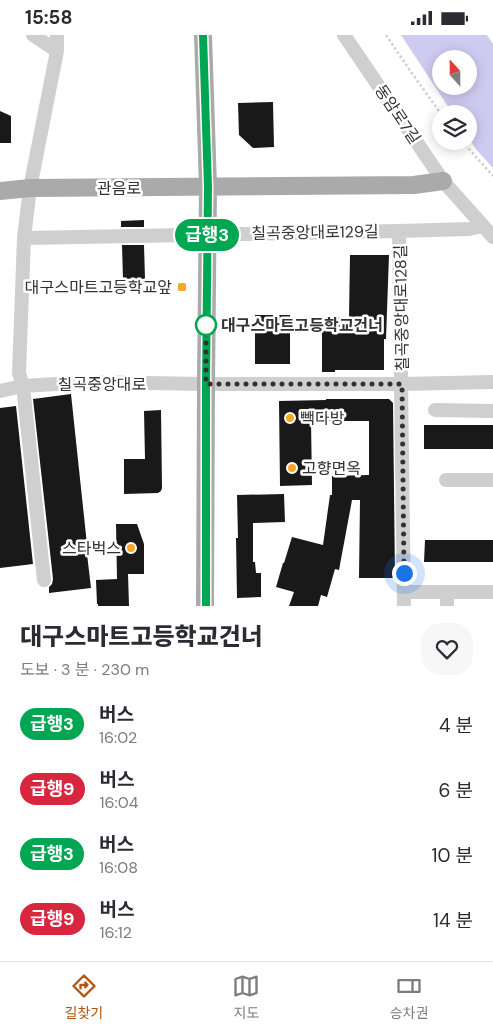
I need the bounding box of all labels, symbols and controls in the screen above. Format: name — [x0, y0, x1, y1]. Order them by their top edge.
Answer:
text: 15:58 — [25, 5, 72, 30]
north arrow — [432, 50, 478, 95]
map controls — [432, 50, 477, 150]
street label: 동암로7길 — [370, 80, 425, 148]
button: layers — [432, 105, 477, 150]
street label: 관음로 — [97, 178, 141, 199]
line badge: 급행3 — [178, 219, 236, 251]
street label: 칠곡중앙대로129길 — [251, 221, 379, 244]
text: 급행3 — [185, 223, 229, 247]
street label: 칠곡중앙대로128길 — [390, 244, 413, 372]
place label: 대구스마트고등학교앞 — [25, 277, 172, 298]
marker: 대구스마트고등학교앞 — [176, 281, 188, 293]
marker: 대구스마트고등학교건너 — [195, 314, 217, 336]
place label: 대구스마트고등학교건너 — [221, 315, 383, 336]
street label: 칠곡중앙대로 — [58, 374, 146, 395]
place label: 빽다방 — [300, 408, 344, 429]
marker: 빽다방 — [284, 412, 296, 424]
place label: 고향면옥 — [302, 458, 361, 479]
marker: 고향면옥 — [286, 462, 298, 474]
place label: 스타벅스 — [62, 538, 121, 559]
marker: 스타벅스 — [125, 542, 137, 554]
your location — [392, 561, 417, 586]
text: 대구스마트고등학교건너 — [20, 621, 263, 652]
button: heart — [421, 623, 473, 675]
text: 도보 · 3 분 · 230 m — [20, 659, 149, 680]
text: 버스 — [99, 702, 134, 727]
text: 급행3 — [30, 712, 74, 736]
text: 4 분 — [439, 713, 473, 738]
text: 16:02 — [99, 727, 137, 748]
text: 버스 — [100, 767, 135, 792]
text: 급행9 — [30, 777, 75, 801]
text: 6 분 — [439, 778, 473, 803]
text: 16:04 — [100, 792, 139, 813]
text: 버스 — [99, 832, 134, 857]
text: 급행3 — [30, 842, 74, 866]
text: 10 분 — [432, 843, 473, 868]
text: 16:08 — [99, 857, 138, 878]
text: 버스 — [100, 897, 135, 922]
text: 급행9 — [30, 907, 75, 931]
text: 14 분 — [433, 908, 473, 933]
text: 16:12 — [100, 922, 132, 943]
tab: 길찾기 — [65, 972, 103, 1022]
tab: 지도 — [232, 972, 260, 1022]
tab: 승차권 — [390, 972, 428, 1022]

